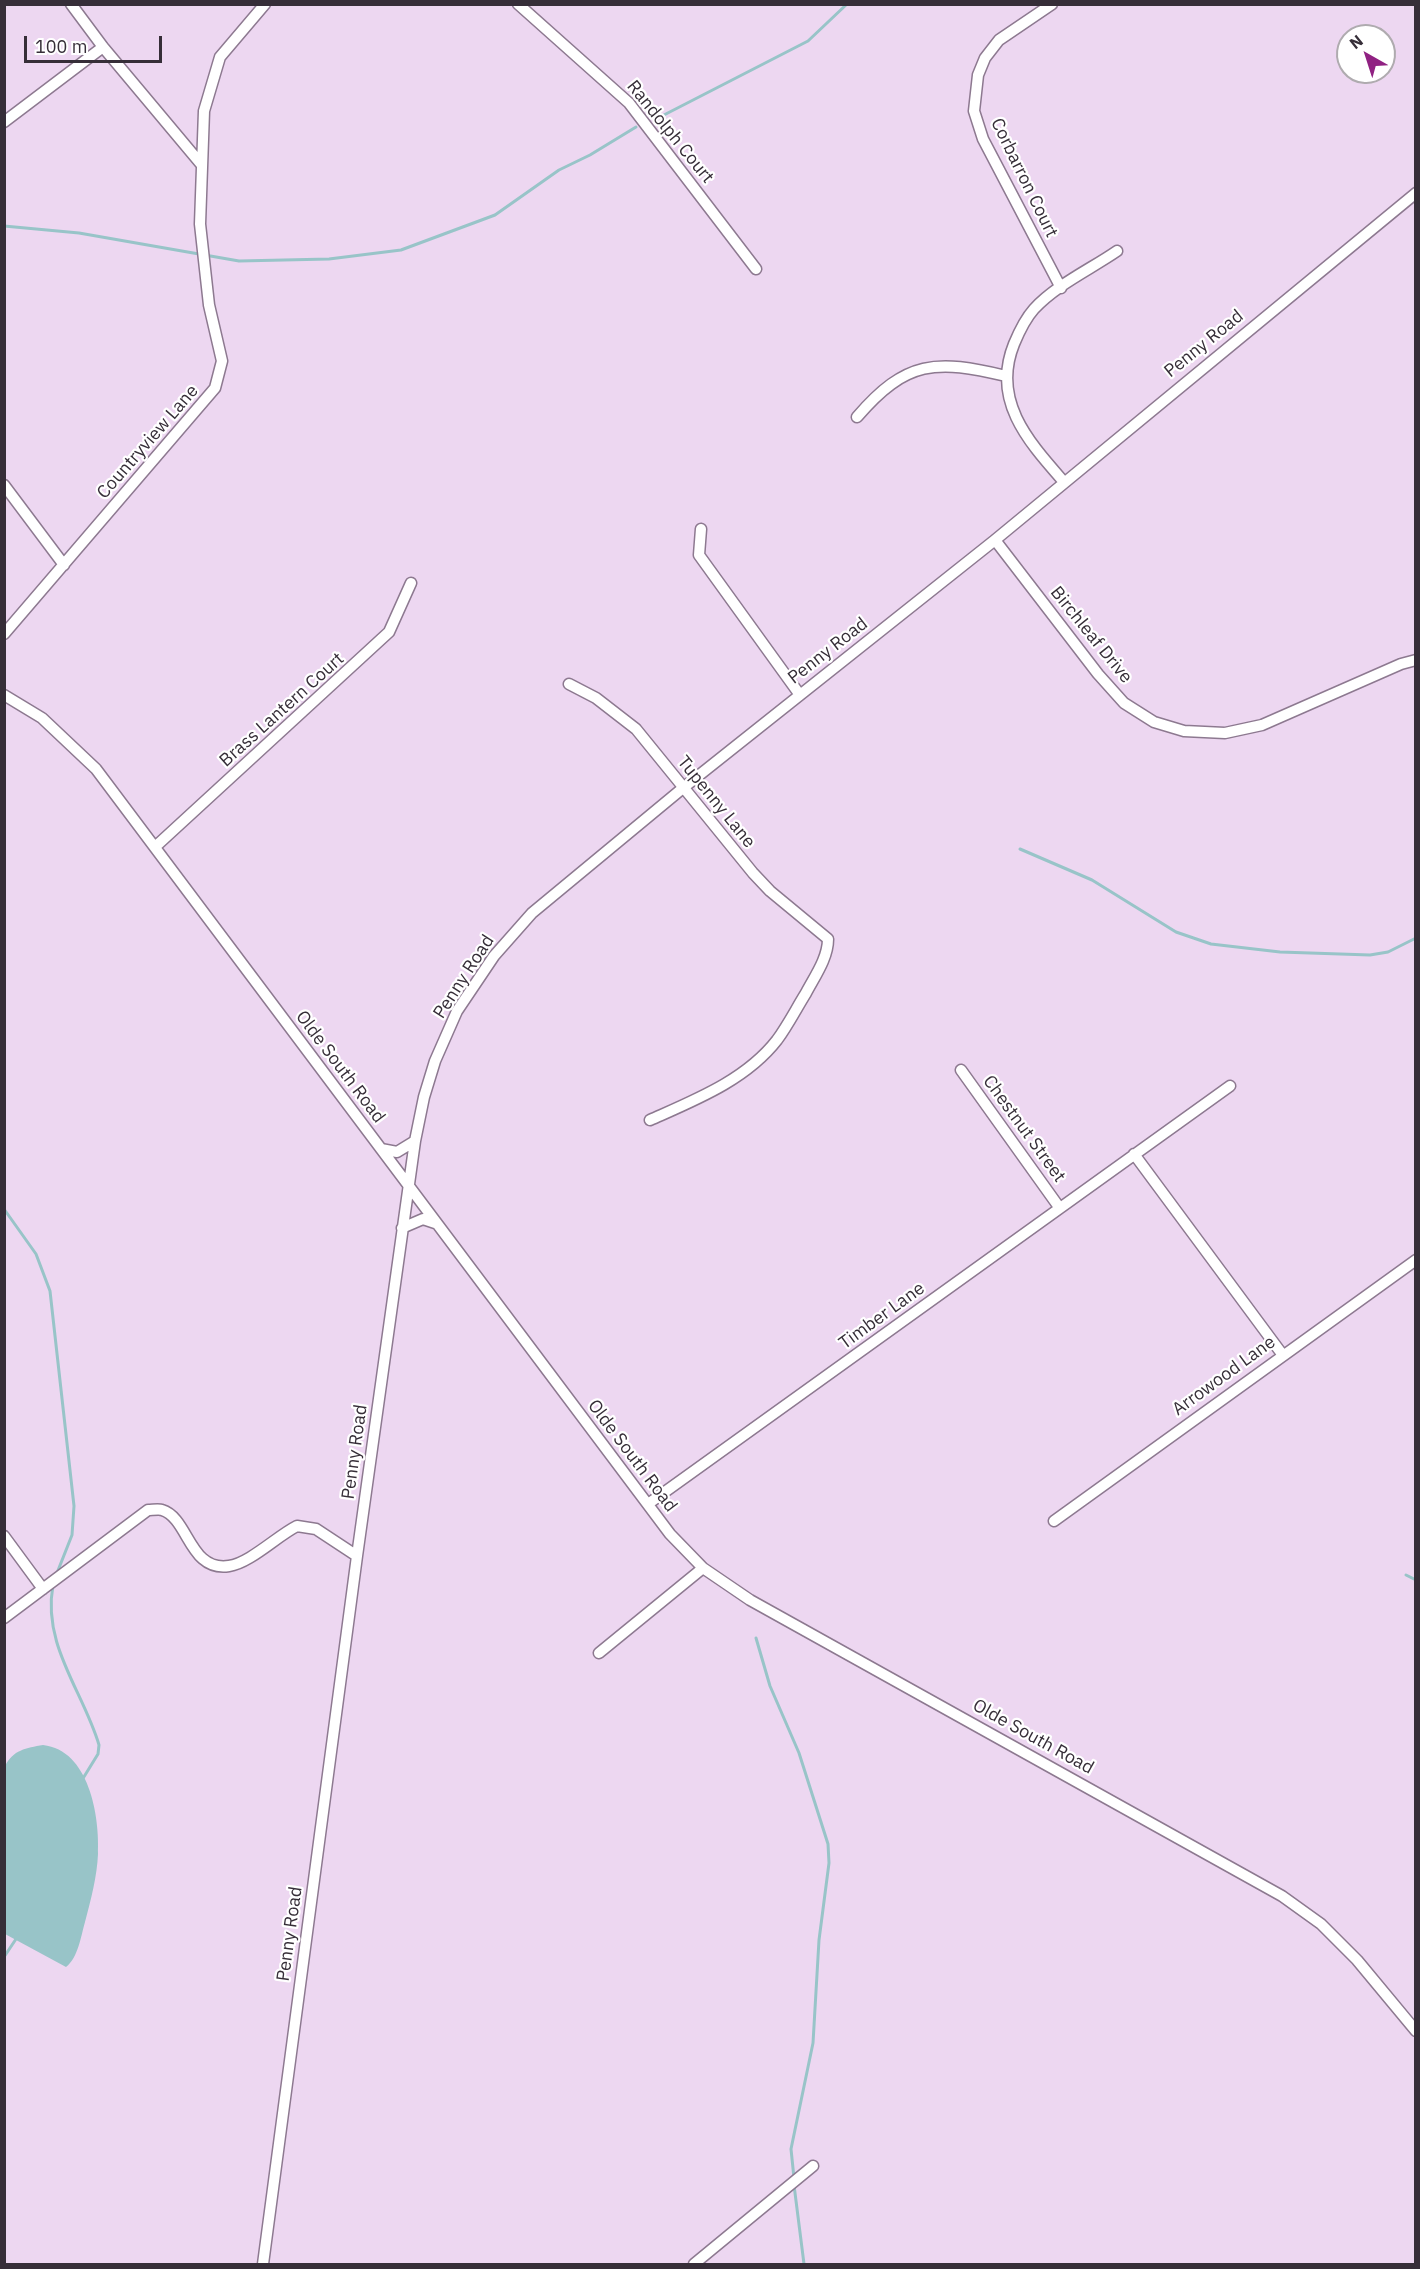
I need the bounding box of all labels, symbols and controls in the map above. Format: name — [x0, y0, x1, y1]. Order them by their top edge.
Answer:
scale bar — [27, 24, 165, 62]
north arrow — [1336, 24, 1396, 84]
text: N — [1345, 30, 1367, 53]
text: 100 m — [35, 35, 87, 58]
street label: Randolph Court — [622, 76, 718, 188]
street label: Corbarron Court — [986, 115, 1062, 241]
street label: Penny Road — [1160, 306, 1248, 382]
street label: Countryview Lane — [93, 381, 203, 503]
street label: Birchleaf Drive — [1045, 582, 1137, 688]
street label: Penny Road — [784, 613, 872, 689]
street label: Brass Lantern Court — [215, 648, 349, 772]
street label: Tupenny Lane — [672, 752, 760, 852]
street label: Penny Road — [429, 931, 499, 1023]
street label: Olde South Road — [291, 1007, 389, 1127]
street label: Chestnut Street — [978, 1071, 1070, 1187]
street label: Timber Lane — [835, 1278, 929, 1354]
street label: Arrowood Lane — [1168, 1331, 1280, 1421]
street label: Olde South Road — [583, 1396, 681, 1516]
street label: Penny Road — [338, 1403, 372, 1501]
street label: Olde South Road — [969, 1695, 1097, 1779]
street label: Penny Road — [273, 1885, 307, 1983]

